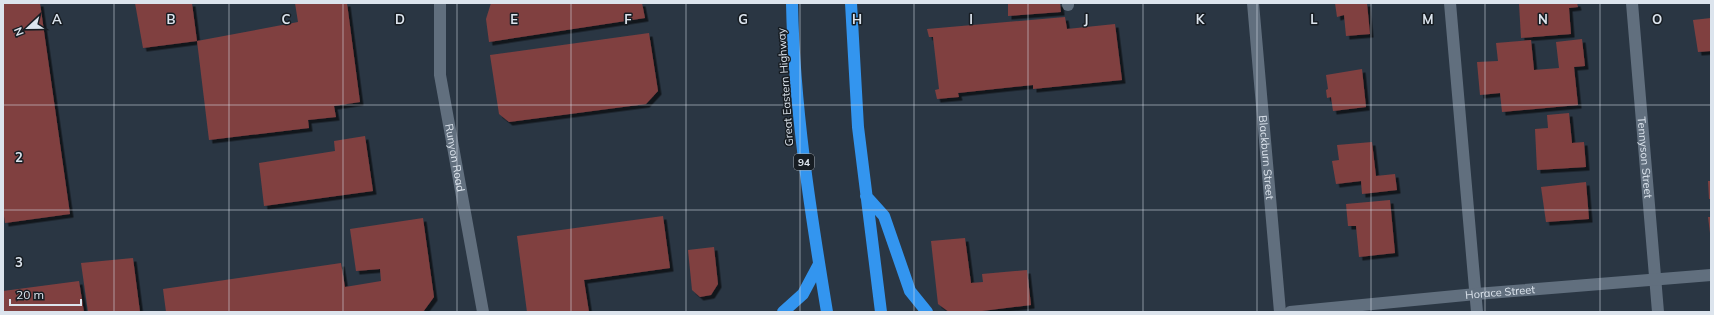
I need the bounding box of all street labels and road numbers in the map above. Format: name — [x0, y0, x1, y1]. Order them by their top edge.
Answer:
street label: Great Eastern Highway — [774, 27, 796, 147]
street label: Blackburn Street — [1256, 115, 1277, 200]
street label: Tennyson Street — [1635, 116, 1655, 199]
street label: Runyon Road — [442, 123, 468, 193]
road number: 94 — [794, 154, 814, 170]
street label: Horace Street — [1465, 282, 1536, 302]

